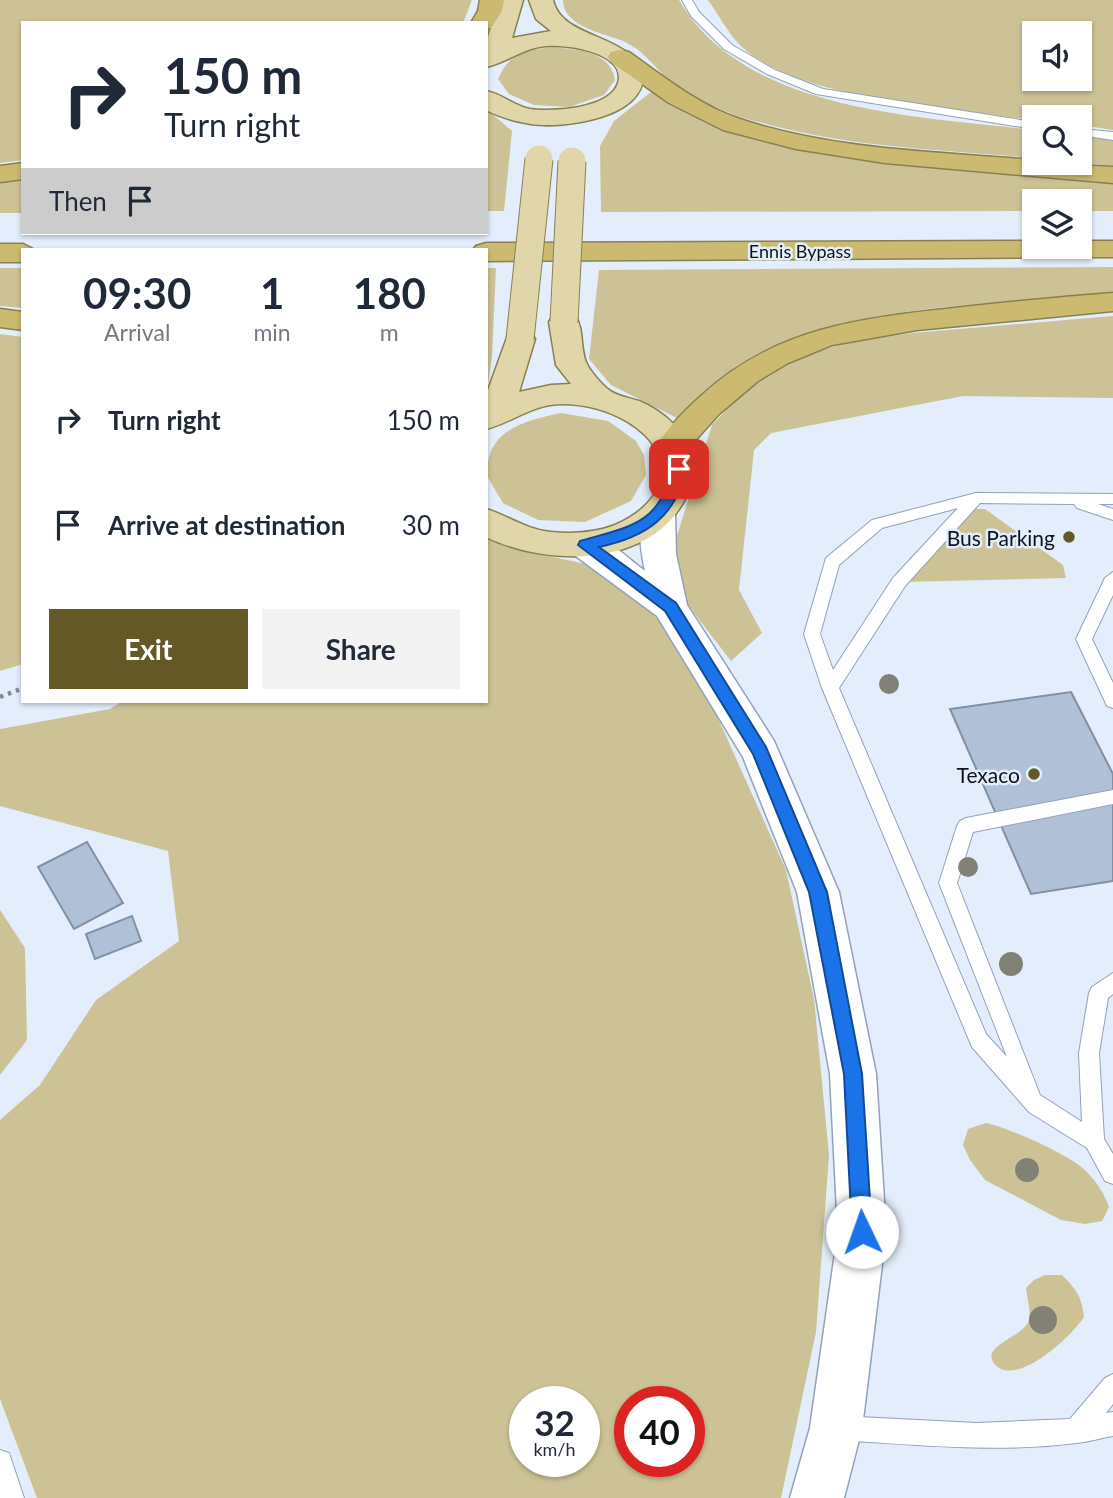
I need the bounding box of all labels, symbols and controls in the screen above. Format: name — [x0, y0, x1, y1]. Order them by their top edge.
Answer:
map controls — [1022, 21, 1092, 259]
button: sound — [1022, 21, 1092, 91]
text: 150 m — [164, 46, 302, 104]
icon: right — [49, 49, 140, 140]
text: Turn right — [164, 105, 300, 144]
button: search — [1022, 105, 1092, 175]
icon: arrive — [121, 182, 159, 220]
text: Then — [49, 185, 107, 217]
button: layers — [1022, 189, 1092, 259]
street label: Ennis Bypass — [749, 240, 851, 262]
text: 09:30 — [83, 268, 191, 318]
text: 1 — [260, 268, 284, 318]
text: 180 — [353, 268, 426, 318]
text: Arrival — [104, 318, 170, 346]
text: min — [253, 318, 291, 346]
text: m — [380, 318, 399, 346]
icon: right — [49, 401, 87, 439]
text: Turn right — [108, 404, 221, 436]
text: 150 m — [387, 404, 460, 436]
pin — [649, 439, 709, 499]
icon: arrive — [660, 450, 698, 488]
icon: arrive — [49, 506, 87, 544]
text: Arrive at destination — [108, 509, 345, 541]
text: 30 m — [402, 509, 460, 541]
place label: Bus Parking — [947, 525, 1055, 550]
marker: Bus Parking — [1061, 529, 1077, 545]
button: Exit — [49, 609, 248, 689]
button: Share — [262, 609, 460, 689]
place label: Texaco — [957, 762, 1020, 787]
marker: Texaco — [1026, 766, 1042, 782]
position arrow — [825, 1195, 899, 1269]
speed limit sign: 40 — [614, 1386, 705, 1477]
text: 32 — [534, 1401, 575, 1443]
text: km/h — [533, 1438, 576, 1460]

